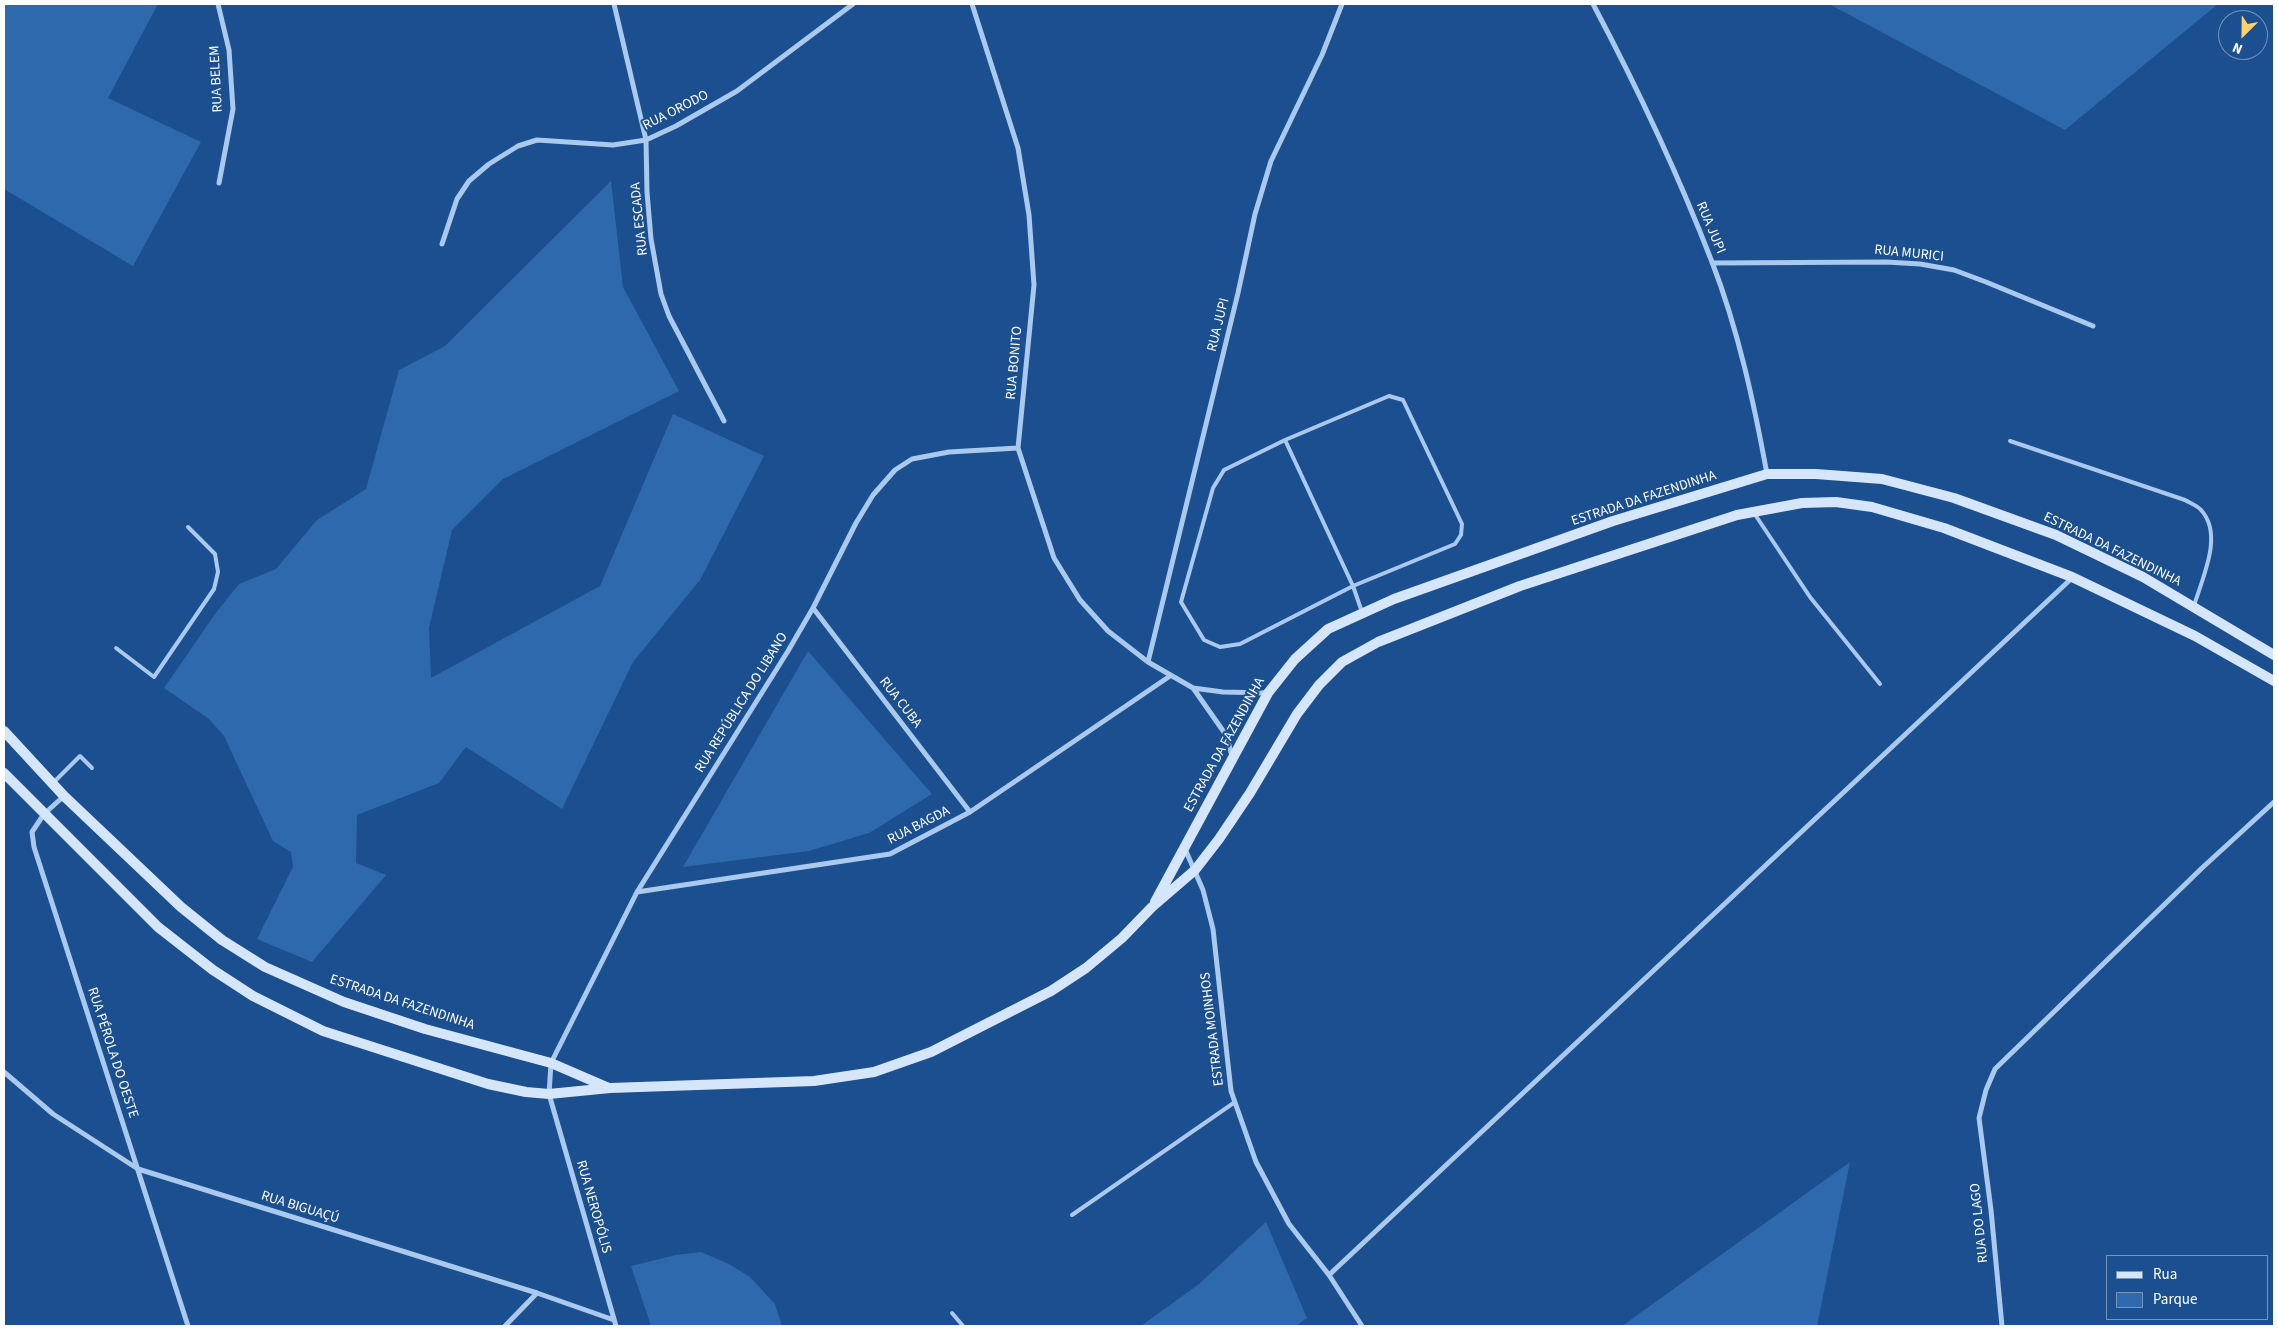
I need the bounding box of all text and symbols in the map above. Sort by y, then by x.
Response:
north arrow [2218,10,2268,60]
text: N [2229,37,2246,59]
street label: RUA BELEM [207,45,227,113]
street label: RUA ORODO [640,87,712,135]
street label: RUA ESCADA [628,181,652,257]
street label: RUA JUPI [1692,200,1728,256]
street label: RUA MURICI [1873,242,1945,266]
street label: RUA JUPI [1204,297,1234,353]
street label: RUA BONITO [1003,325,1027,401]
street label: ESTRADA DA FAZENDINHA [1569,468,1719,530]
street label: ESTRADA DA FAZENDINHA [2040,509,2184,591]
street label: RUA REPÚBLICA DO LIBANO [692,630,792,776]
street label: RUA CUBA [875,674,925,732]
street label: ESTRADA DA FAZENDINHA [1181,675,1269,815]
street label: RUA BAGDA [885,803,953,849]
street label: ESTRADA MOINHOS [1198,971,1228,1087]
street label: ESTRADA DA FAZENDINHA [327,972,477,1034]
street label: RUA PÉROLA DO OESTE [83,986,141,1120]
street label: RUA NEROPÓLIS [572,1159,614,1255]
street label: RUA DO LAGO [1967,1182,1993,1264]
street label: RUA BIGUAÇÚ [259,1188,341,1228]
legend [2106,1255,2268,1320]
text: Rua [2153,1264,2177,1285]
text: Parque [2153,1289,2197,1310]

